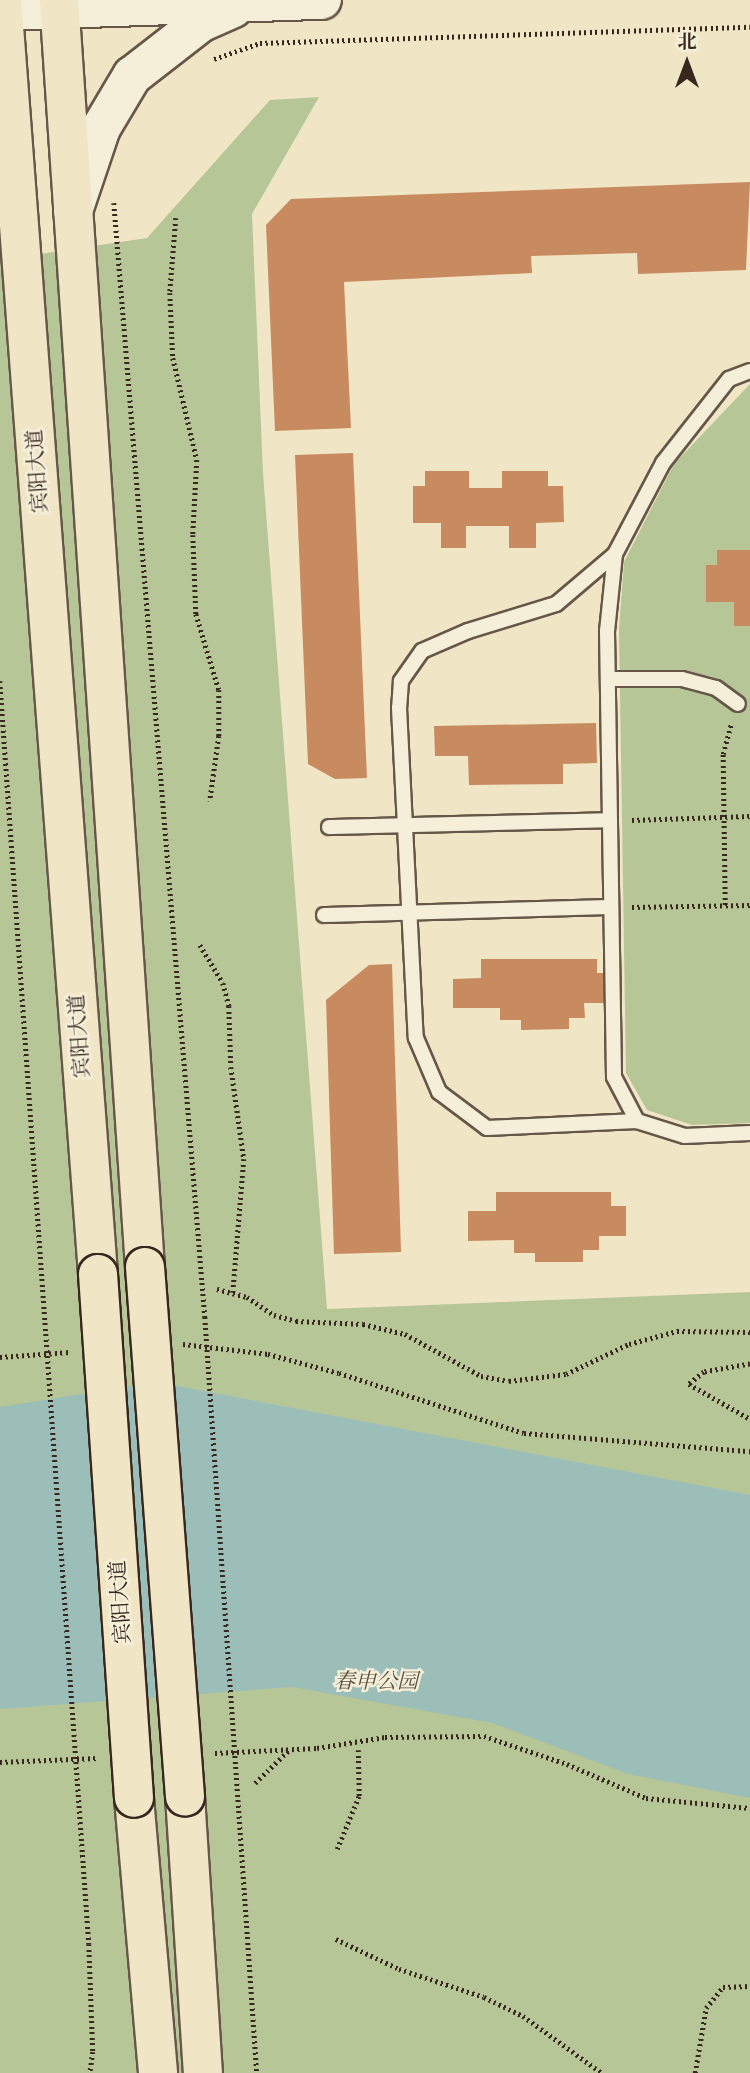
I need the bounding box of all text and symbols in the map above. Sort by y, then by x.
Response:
north arrow [652,28,722,98]
text: 北 [677,30,697,54]
street label: 宾阳大道 [23,428,53,514]
street label: 宾阳大道 [65,993,95,1079]
street label: 宾阳大道 [106,1559,136,1645]
park label: 春申公园 [334,1669,418,1695]

